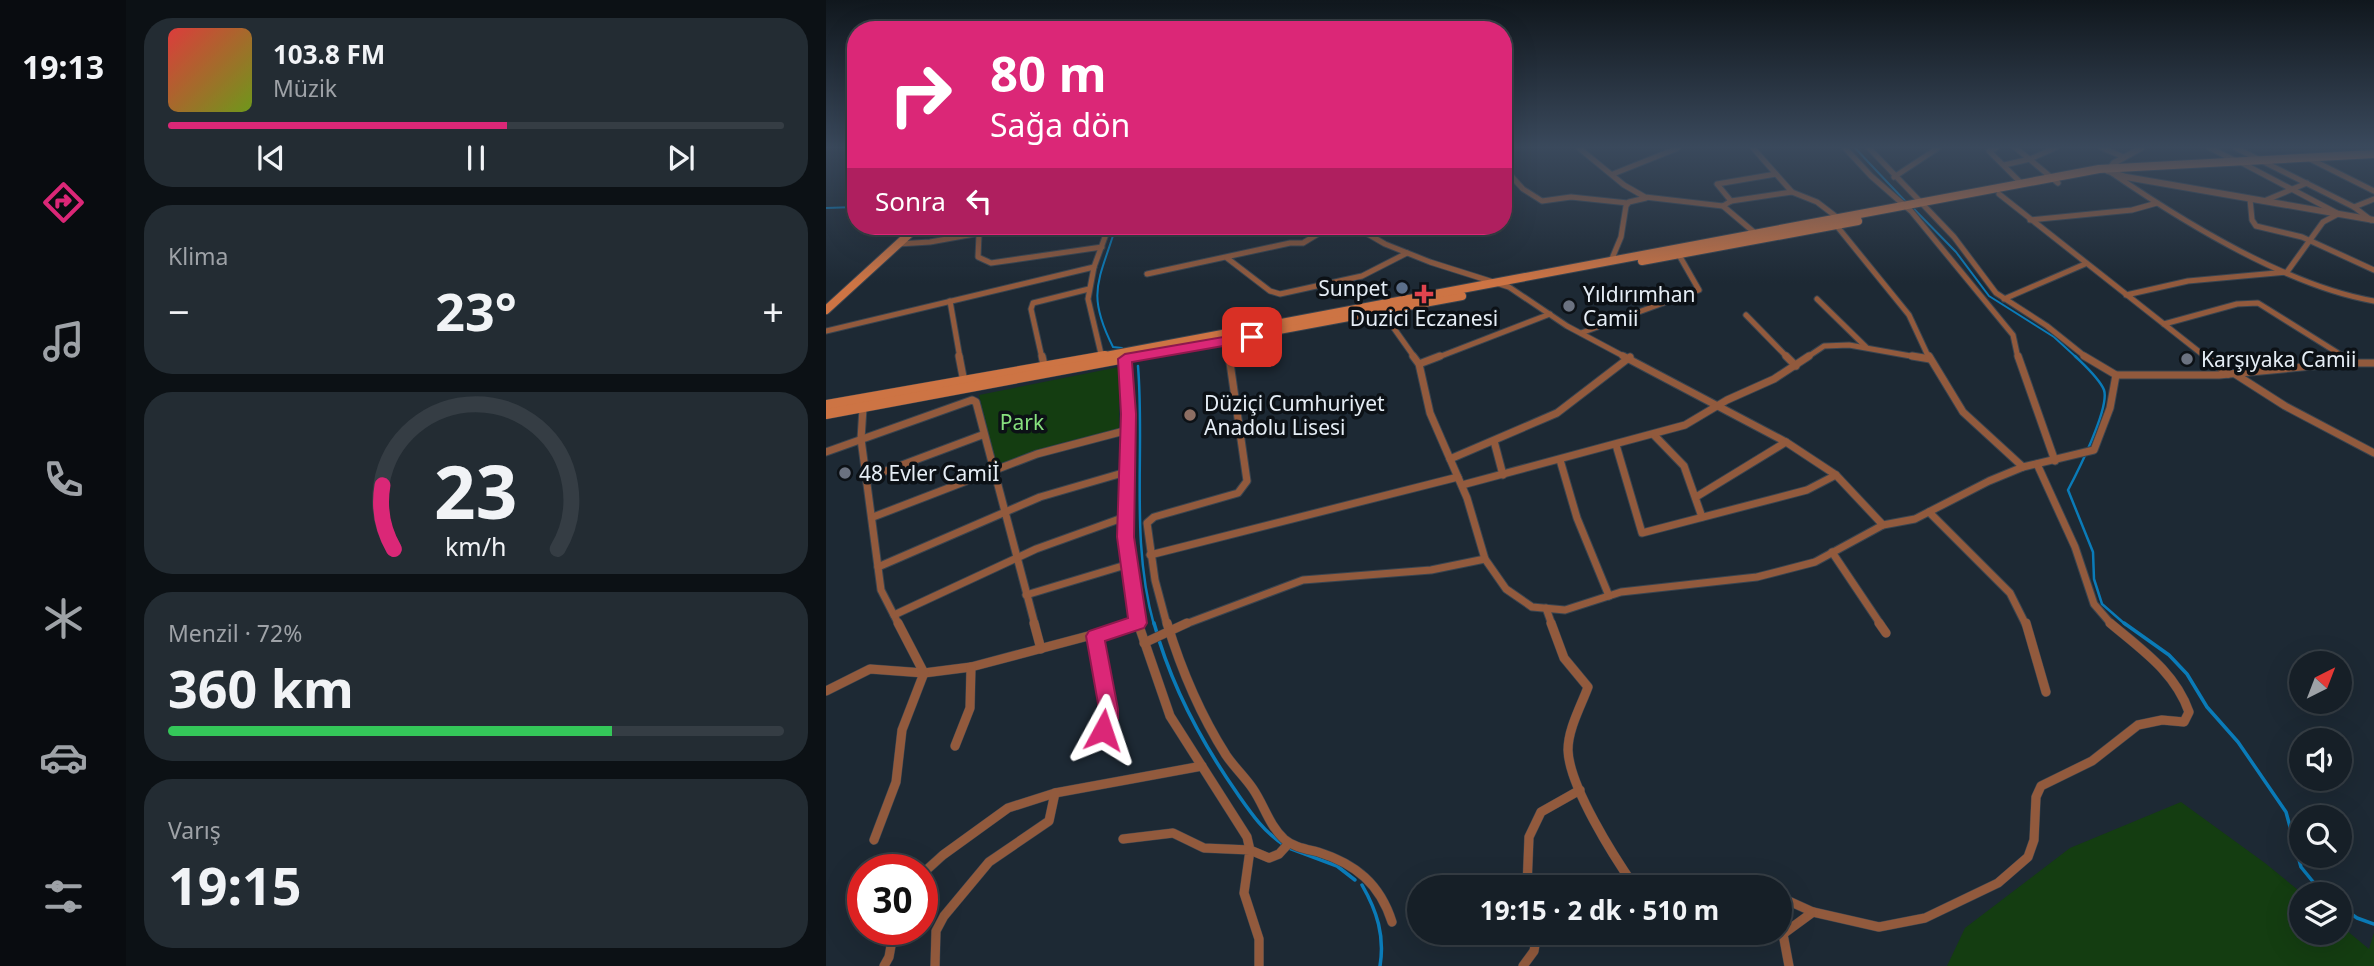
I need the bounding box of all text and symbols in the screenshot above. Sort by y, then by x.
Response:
text: 103.8 FM [273,36,385,72]
text: 80 m [990,40,1107,106]
text: 19:13 [22,45,104,88]
icon: right [875,49,966,140]
text: Müzik [273,72,337,104]
text: Sağa dön [990,103,1130,146]
icon: previous [252,139,290,177]
icon: pause [457,139,495,177]
icon: next [662,139,700,177]
icon: directions [39,178,88,227]
icon: left [960,182,998,220]
text: Sonra [875,183,946,219]
text: Klima [168,240,229,272]
place label: Sunpet [1318,274,1388,302]
text: 23° [435,275,517,346]
marker: Sunpet [1394,280,1410,296]
place label: Yıldırımhan Camii [1583,280,1696,332]
text: − [168,285,190,337]
text: + [762,285,784,337]
marker: Duzici Eczanesi [1416,286,1432,302]
marker: Yıldırımhan Camii [1561,298,1577,314]
place label: Duzici Eczanesi [1350,304,1498,332]
pin [1222,307,1282,367]
icon: music [39,317,88,366]
icon: arrive [1233,318,1271,356]
place label: Karşıyaka Camii [2201,345,2356,373]
marker: Karşıyaka Camii [2179,351,2195,367]
place label: Düziçi Cumhuriyet Anadolu Lisesi [1204,389,1385,441]
marker: Düziçi Cumhuriyet Anadolu Lisesi [1182,407,1198,423]
park label: Park [1000,408,1045,436]
text: 23 [434,441,518,540]
icon: phone [39,455,88,504]
place label: 48 Evler Camiİ [859,459,999,487]
marker: 48 Evler Camiİ [837,465,853,481]
text: km/h [445,529,507,563]
icon: climate [39,594,88,643]
text: Menzil · 72% [168,617,302,649]
north arrow [2289,651,2352,714]
map controls [2289,651,2352,945]
text: 360 km [168,652,354,723]
position arrow [1066,693,1140,767]
button: sound [2289,728,2352,791]
icon: car [39,733,88,782]
button: search [2289,805,2352,868]
text: Varış [168,814,221,846]
text: 19:15 [168,849,302,920]
speed limit sign: 30 [847,854,938,945]
icon: filters [39,872,88,921]
button: layers [2289,882,2352,945]
text: 19:15 · 2 dk · 510 m [1480,892,1719,928]

